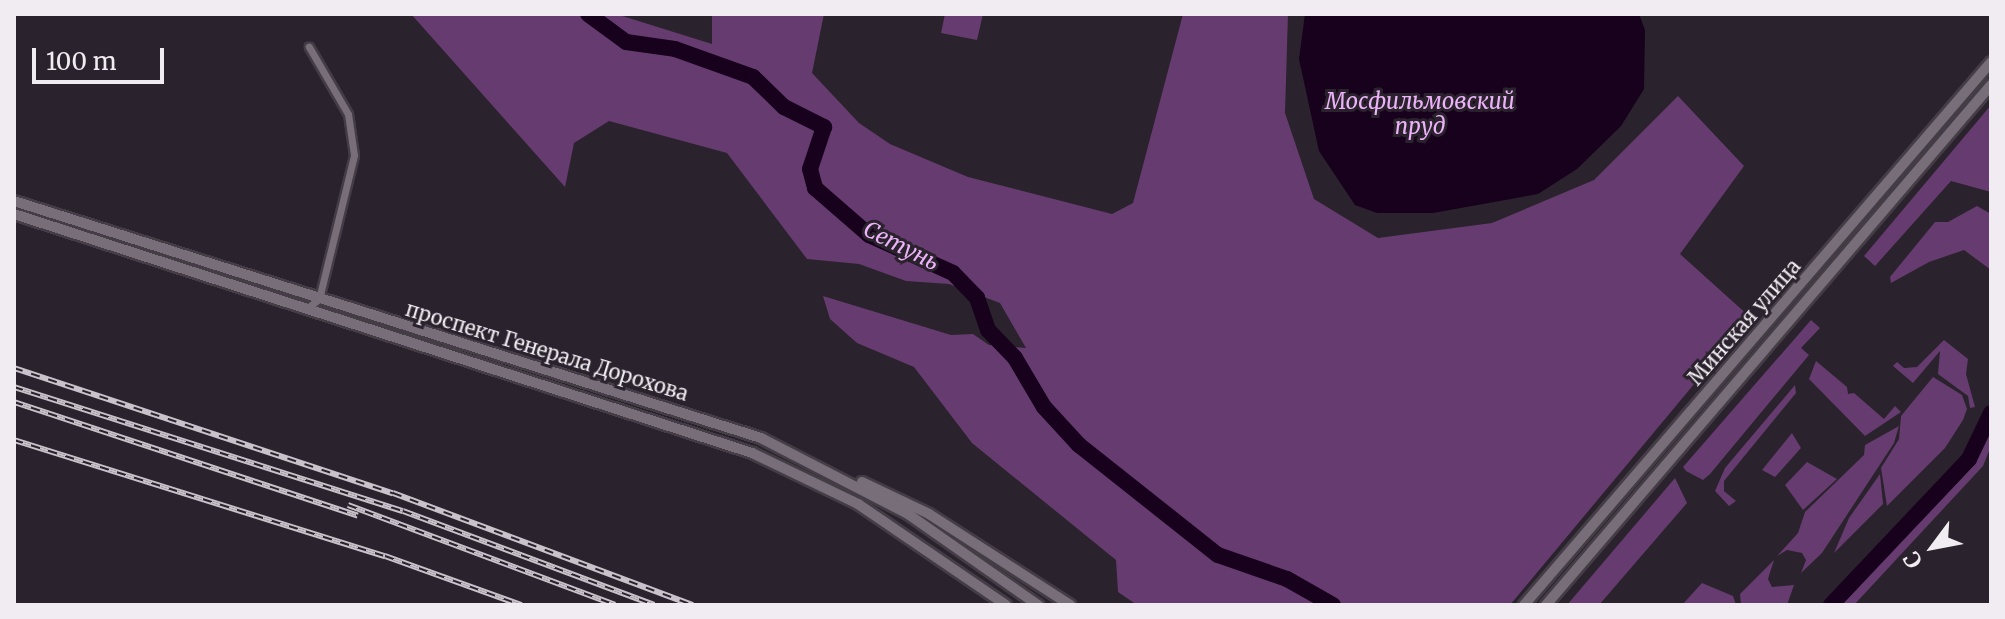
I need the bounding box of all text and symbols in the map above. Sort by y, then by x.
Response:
scale bar [36,32,168,82]
text: 100 m [46,46,116,77]
water label: Мосфильмовский пруд [1325,88,1515,140]
water label: Сетунь [859,216,943,276]
street label: Минская улица [1683,254,1805,390]
street label: проспект Генерала Дорохова [403,297,691,405]
north arrow [1893,507,1973,587]
text: С [1897,546,1928,573]

